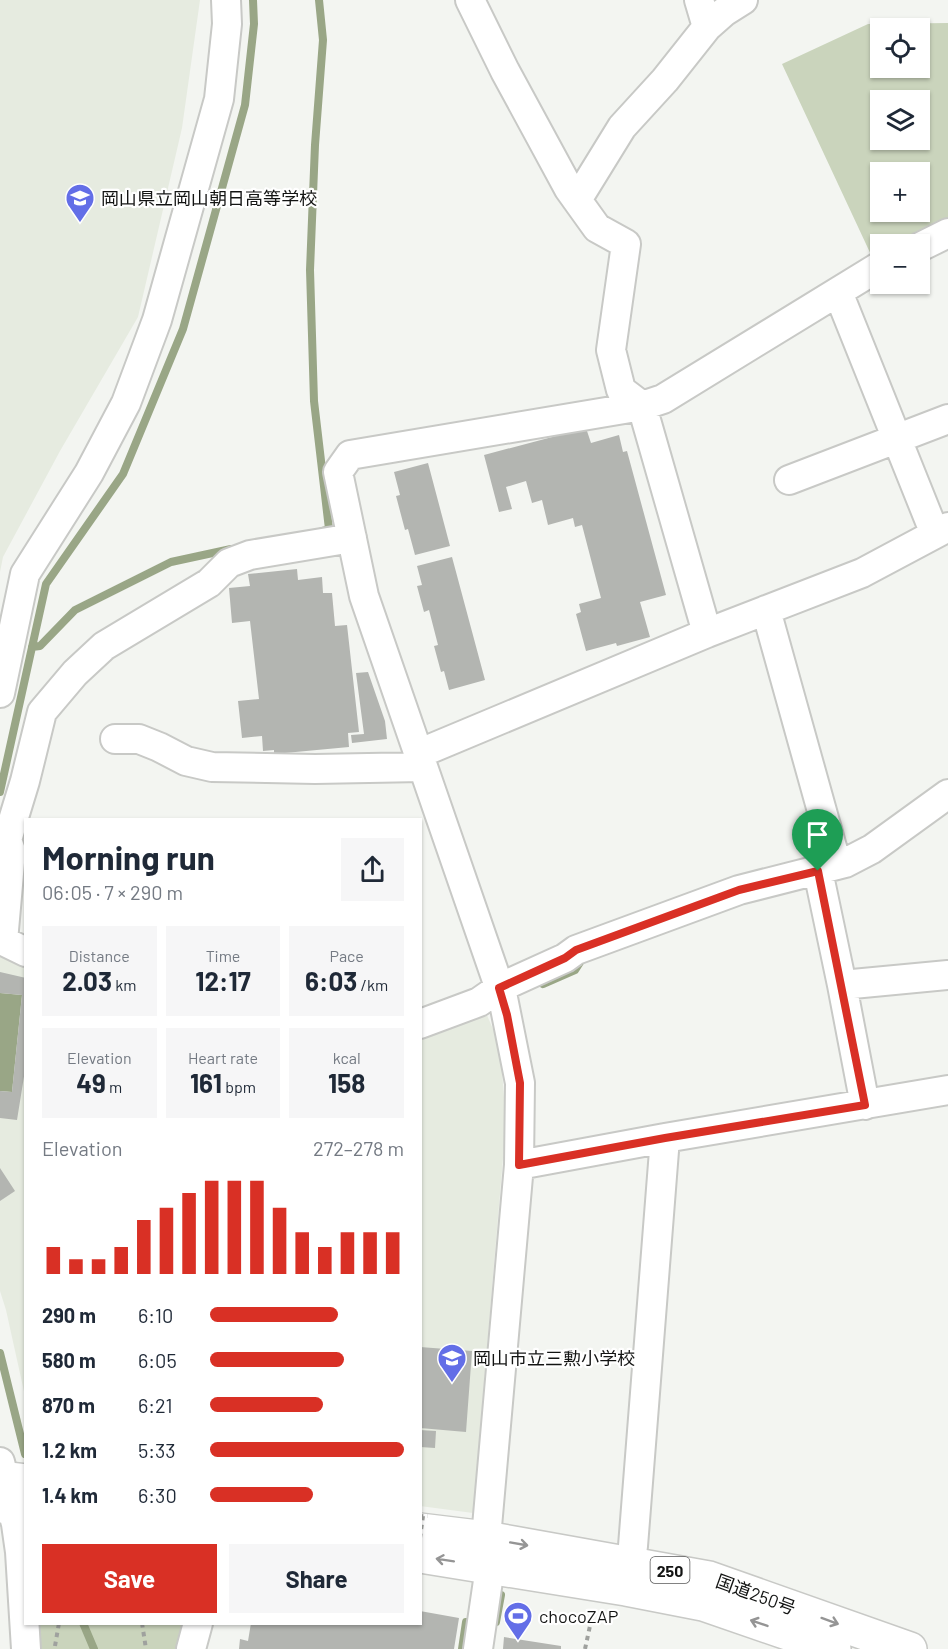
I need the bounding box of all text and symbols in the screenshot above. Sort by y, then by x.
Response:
map controls [870,18,930,294]
button: locate [870,18,930,78]
button: layers [870,90,930,150]
button: + [870,162,930,222]
school or university icon: 岡山県立岡山朝日高等学校 [64,182,96,224]
place label: 岡山県立岡山朝日高等学校 [101,187,317,209]
button: − [870,234,930,294]
pin [792,809,843,871]
icon: arrive [801,818,834,851]
text: Morning run [42,837,215,877]
button: share [341,838,404,901]
text: 06:05 · 7 × 290 m [42,880,183,904]
text: Distance [69,946,130,965]
text: Time [206,946,240,965]
text: Pace [329,946,364,965]
text: 2.03 [62,965,112,996]
text: 12:17 [195,965,251,996]
text: 6:03 [305,965,357,996]
text: km [112,975,136,994]
text: /km [357,975,388,994]
text: Elevation [67,1048,132,1067]
text: Heart rate [188,1048,258,1067]
text: kcal [333,1048,361,1067]
text: 49 [76,1067,106,1098]
text: 161 [190,1067,222,1098]
text: 158 [328,1067,365,1098]
text: m [106,1077,122,1096]
text: bpm [222,1077,256,1096]
text: Elevation [42,1136,123,1160]
text: 272–278 m [313,1136,404,1160]
text: 290 m [42,1303,96,1327]
text: 6:10 [138,1303,173,1327]
school or university icon: 岡山市立三勲小学校 [436,1342,468,1384]
place label: 岡山市立三勲小学校 [473,1347,635,1369]
text: 580 m [42,1348,96,1372]
text: 6:05 [138,1348,177,1372]
text: 870 m [42,1393,95,1417]
text: 6:21 [138,1393,173,1417]
text: 1.2 km [42,1438,97,1462]
text: 5:33 [138,1438,176,1462]
text: 1.4 km [42,1483,98,1507]
text: 6:30 [138,1483,177,1507]
one-way arrow [509,1539,529,1550]
button: Save [42,1544,217,1613]
button: Share [229,1544,404,1613]
one-way arrow [435,1555,455,1566]
road number: 250 [650,1557,690,1583]
street label: 国道250号 [713,1569,799,1619]
sports icon: chocoZAP [502,1600,534,1642]
place label: chocoZAP [539,1605,618,1627]
one-way arrow [820,1616,839,1627]
one-way arrow [750,1617,769,1628]

